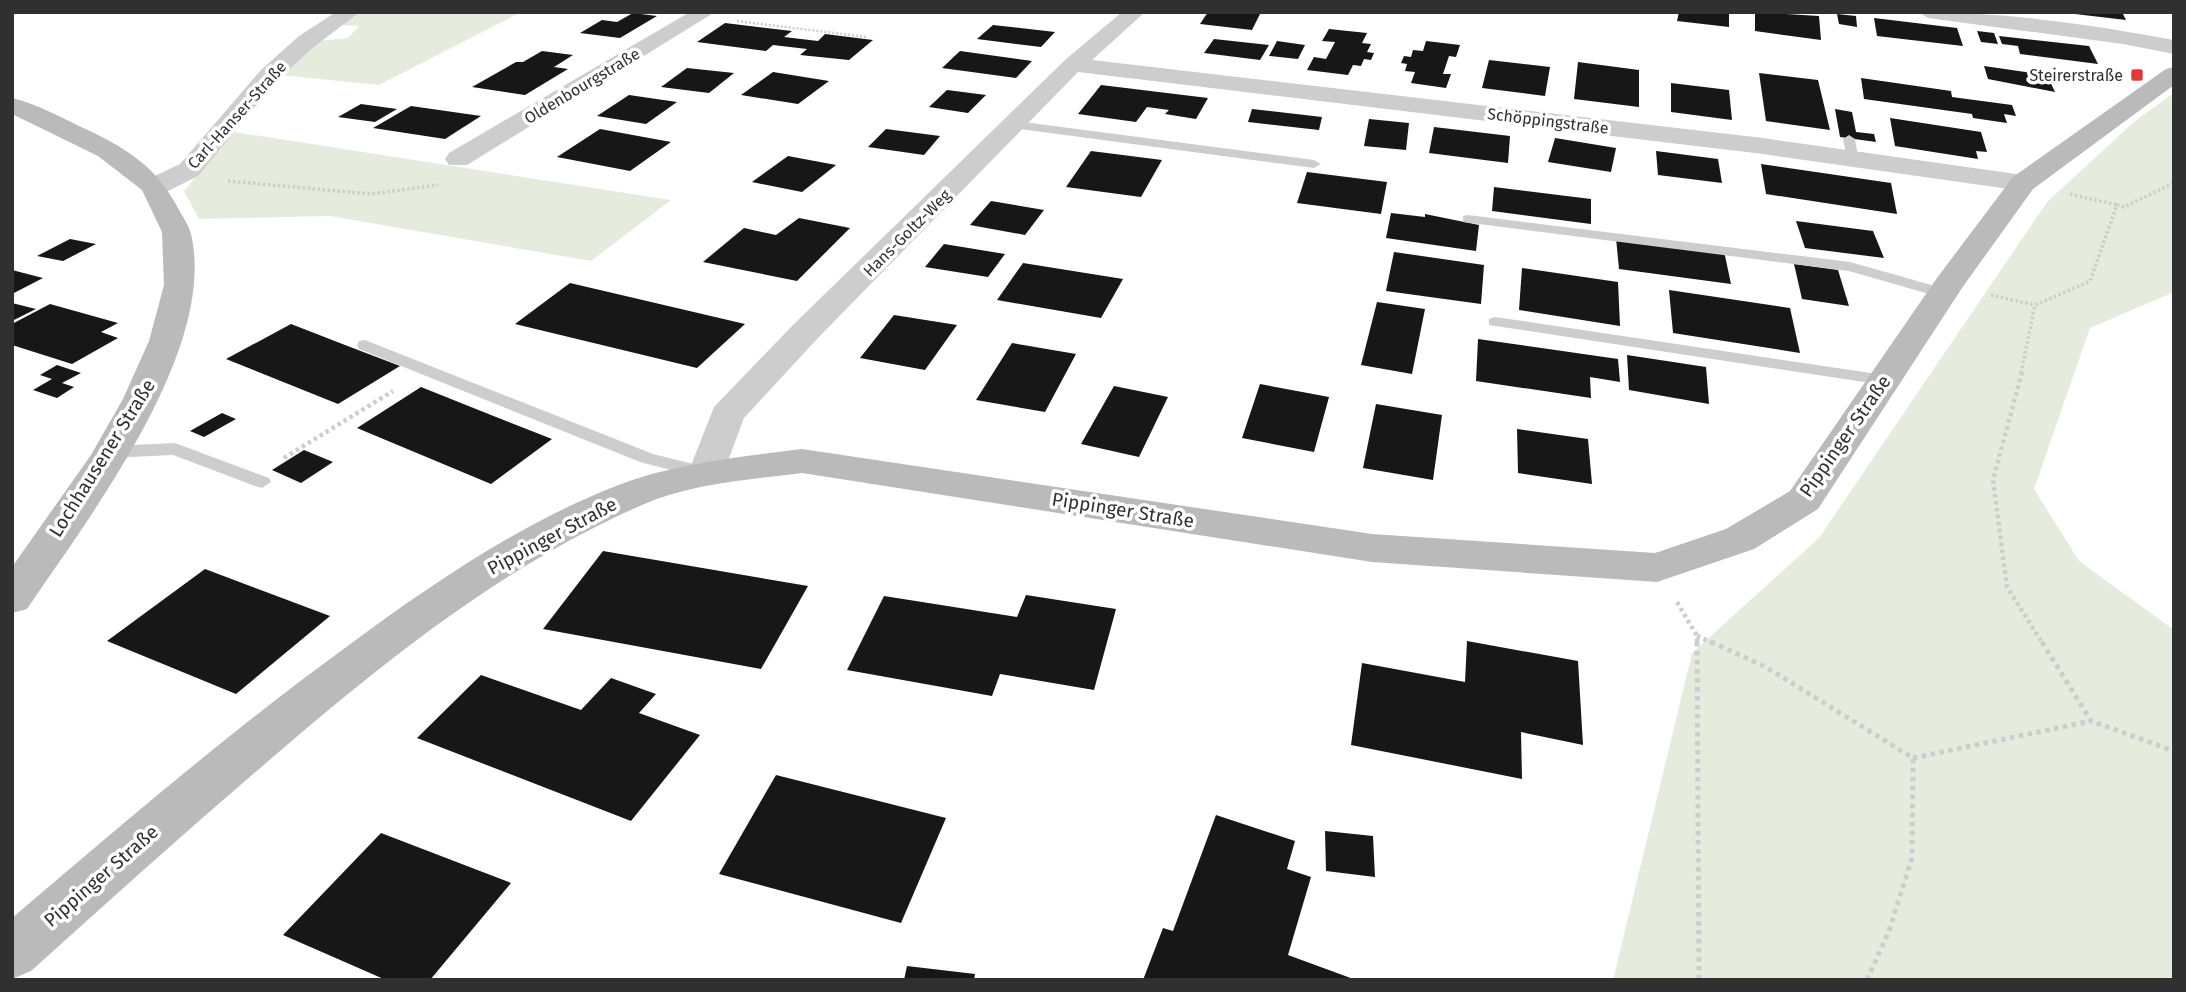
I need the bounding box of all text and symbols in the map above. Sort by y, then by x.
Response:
street label: Oldenbourgstraße [521,44,643,128]
street label: Carl-Hanser-Straße [184,57,290,173]
place label: Steirerstraße [2029,66,2123,85]
marker: Steirerstraße [2129,67,2145,83]
street label: Schöppingstraße [1486,104,1610,138]
street label: Hans-Goltz-Weg [859,185,955,281]
street label: Pippinger Straße [1794,371,1896,501]
street label: Lochhausener Straße [44,375,160,541]
street label: Pippinger Straße [1050,487,1196,533]
street label: Pippinger Straße [483,492,621,580]
street label: Pippinger Straße [39,820,163,932]

